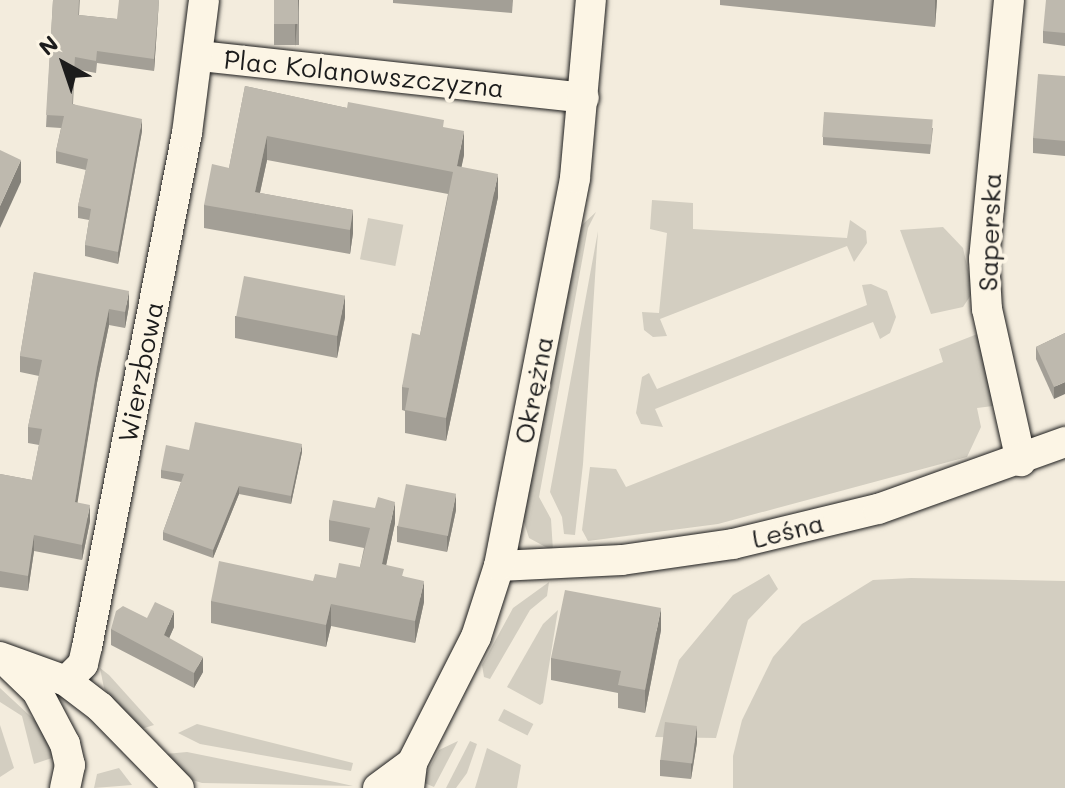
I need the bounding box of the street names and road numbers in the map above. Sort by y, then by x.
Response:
street label: Plac Kolanowszczyzna [222,44,506,104]
street label: Saperska [972,172,1008,292]
street label: Wierzbowa [112,299,170,445]
street label: Okrężna [508,334,560,446]
street label: Leśna [749,507,827,555]

